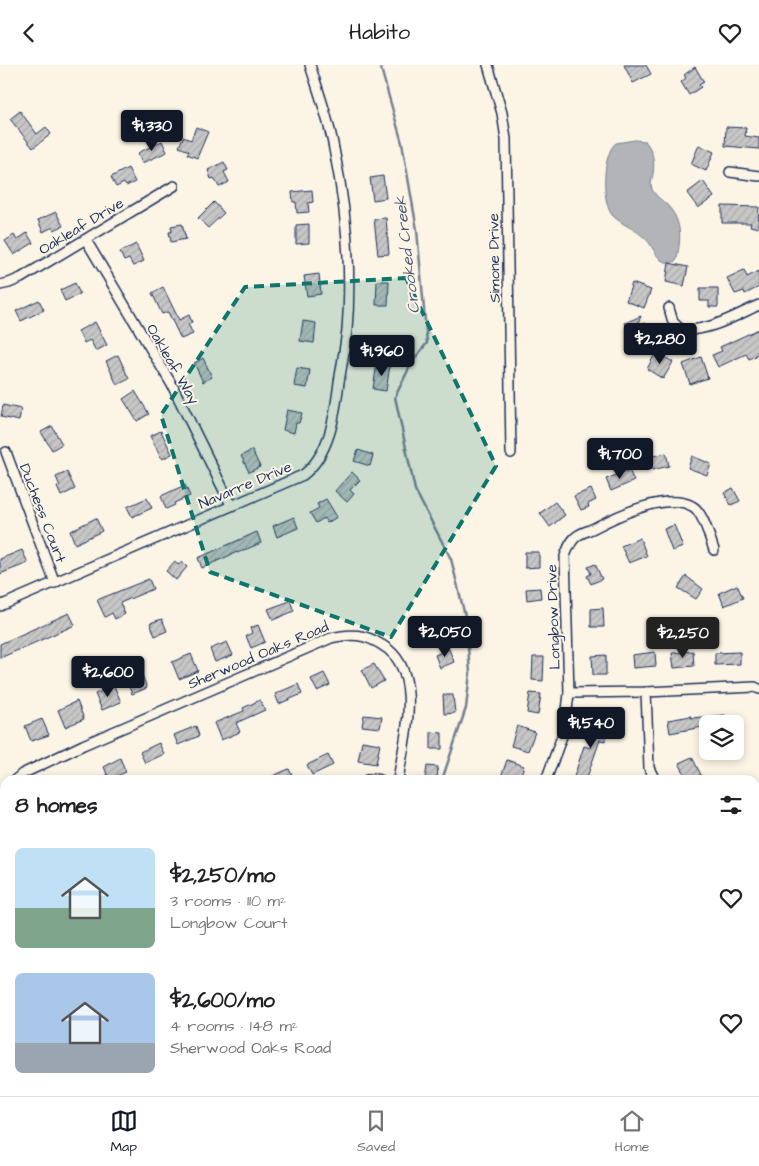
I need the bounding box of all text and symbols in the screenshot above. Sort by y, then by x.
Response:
text: Habito [349,17,410,48]
icon: back [15,19,43,47]
icon: heart [716,19,744,47]
pin: $1,330 [111,109,193,152]
text: $1,330 [132,115,172,137]
street label: Oakleaf Drive [35,193,128,260]
water label: Crooked Creek [389,194,425,315]
street label: Simone Drive [483,213,506,303]
street label: Oakleaf Way [140,320,204,409]
pin: $2,280 [619,323,701,365]
text: $2,280 [635,328,685,350]
pin: $1,960 [341,335,423,377]
text: $1,960 [360,340,404,362]
pin: $1,700 [579,437,661,480]
text: $1,700 [598,443,642,465]
street label: Navarre Drive [195,456,295,515]
street label: Duchess Court [14,461,71,566]
street label: Longbow Drive [541,564,567,670]
pin: $2,050 [404,615,486,658]
street label: Sherwood Oaks Road [185,616,332,695]
pin: $2,250 [642,617,724,659]
text: $2,050 [419,621,471,643]
text: $2,250 [657,622,709,644]
pin: $2,600 [67,655,149,698]
text: $2,600 [82,661,134,683]
pin: $1,540 [550,707,632,749]
text: $1,540 [568,712,614,734]
map controls [699,715,744,760]
button: layers [699,715,744,760]
text: 8 homes [15,791,97,820]
icon: filters [717,791,745,819]
text: $2,250/mo [170,861,275,890]
icon: home [55,868,115,928]
icon: heart [717,884,745,912]
text: 3 rooms · 110 m² [170,890,286,912]
text: Longbow Court [170,912,287,934]
text: $2,600/mo [170,986,275,1015]
icon: home [55,993,115,1053]
icon: heart [717,1009,745,1037]
text: 4 rooms · 148 m² [170,1015,298,1037]
text: Sherwood Oaks Road [170,1037,331,1059]
tab: Map [110,1107,138,1157]
tab: Saved [357,1107,395,1157]
tab: Home [615,1107,649,1157]

